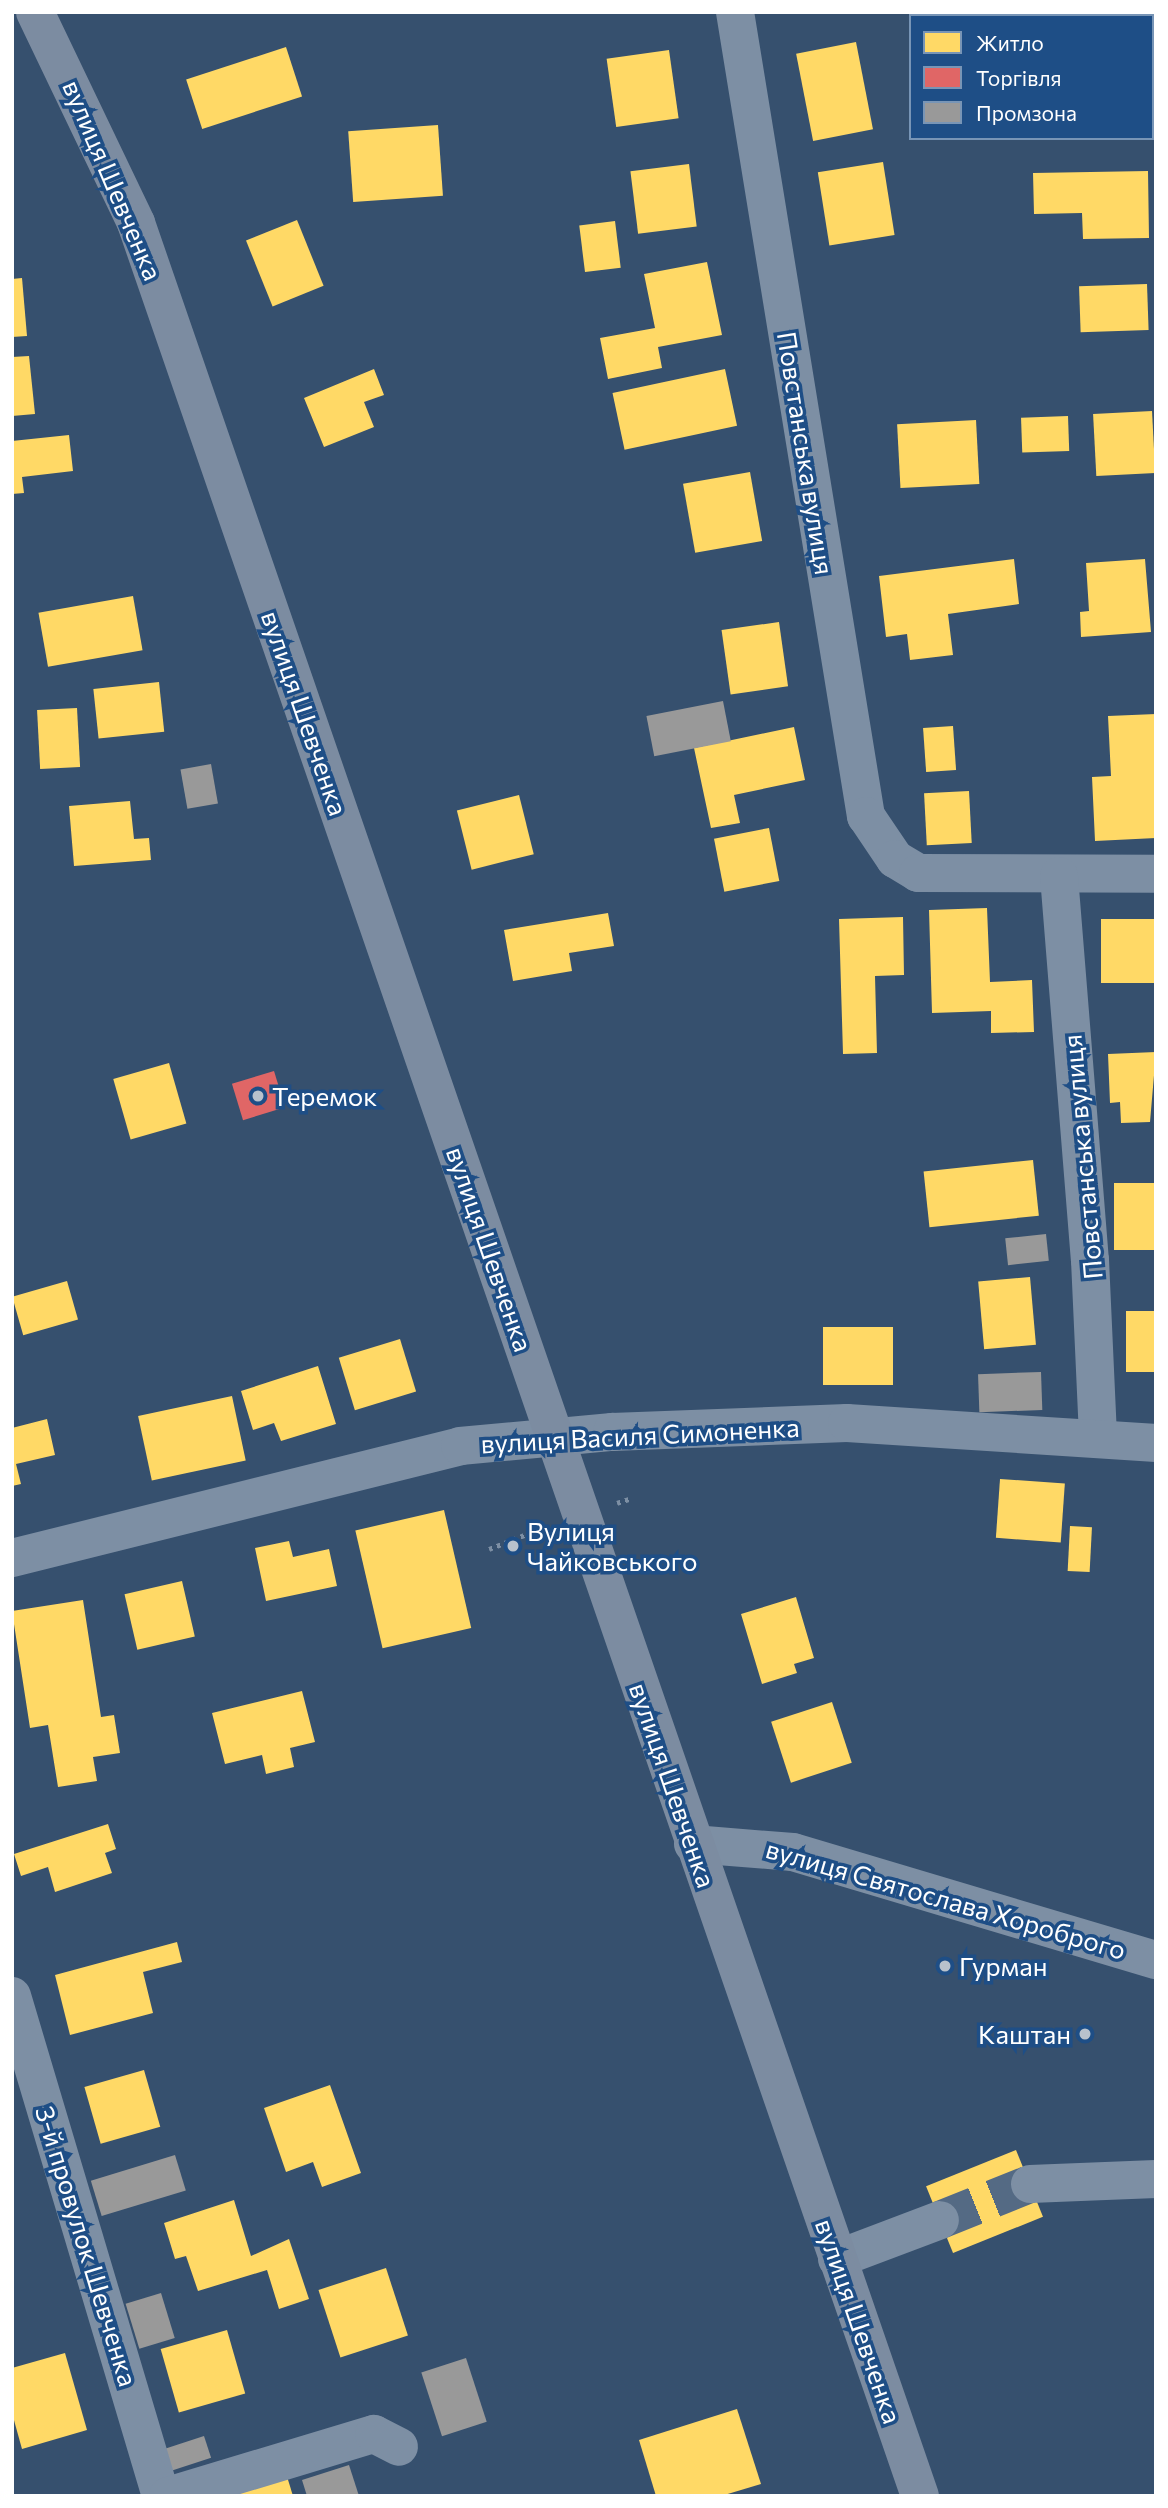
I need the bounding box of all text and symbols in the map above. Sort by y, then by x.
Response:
legend [909,14,1154,140]
text: Житло [976,30,1044,55]
text: Торгівля [976,65,1062,90]
street label: вулиця Шевченка [57,75,169,285]
text: Промзона [976,100,1077,125]
street label: Повстанська вулиця [771,329,841,577]
street label: вулиця Шевченка [255,607,355,819]
street label: Повстанська вулиця [1056,1033,1108,1281]
place label: Теремок [272,1080,377,1112]
marker: Теремок [250,1088,266,1104]
street label: вулиця Шевченка [440,1143,540,1355]
street label: вулиця Василя Симоненка [480,1411,800,1459]
place label: Вулиця Чайковського [527,1515,697,1576]
marker: Вулиця Чайковського [505,1538,521,1554]
street label: вулиця Шевченка [623,1679,723,1891]
street label: вулиця Святослава Хороброго [763,1833,1129,1965]
place label: Гурман [959,1950,1047,1982]
marker: Гурман [937,1958,953,1974]
place label: Каштан [978,2018,1071,2050]
marker: Каштан [1077,2026,1093,2042]
street label: 3-й провулок Шевченка [29,2102,145,2390]
street label: вулиця Шевченка [809,2215,909,2427]

